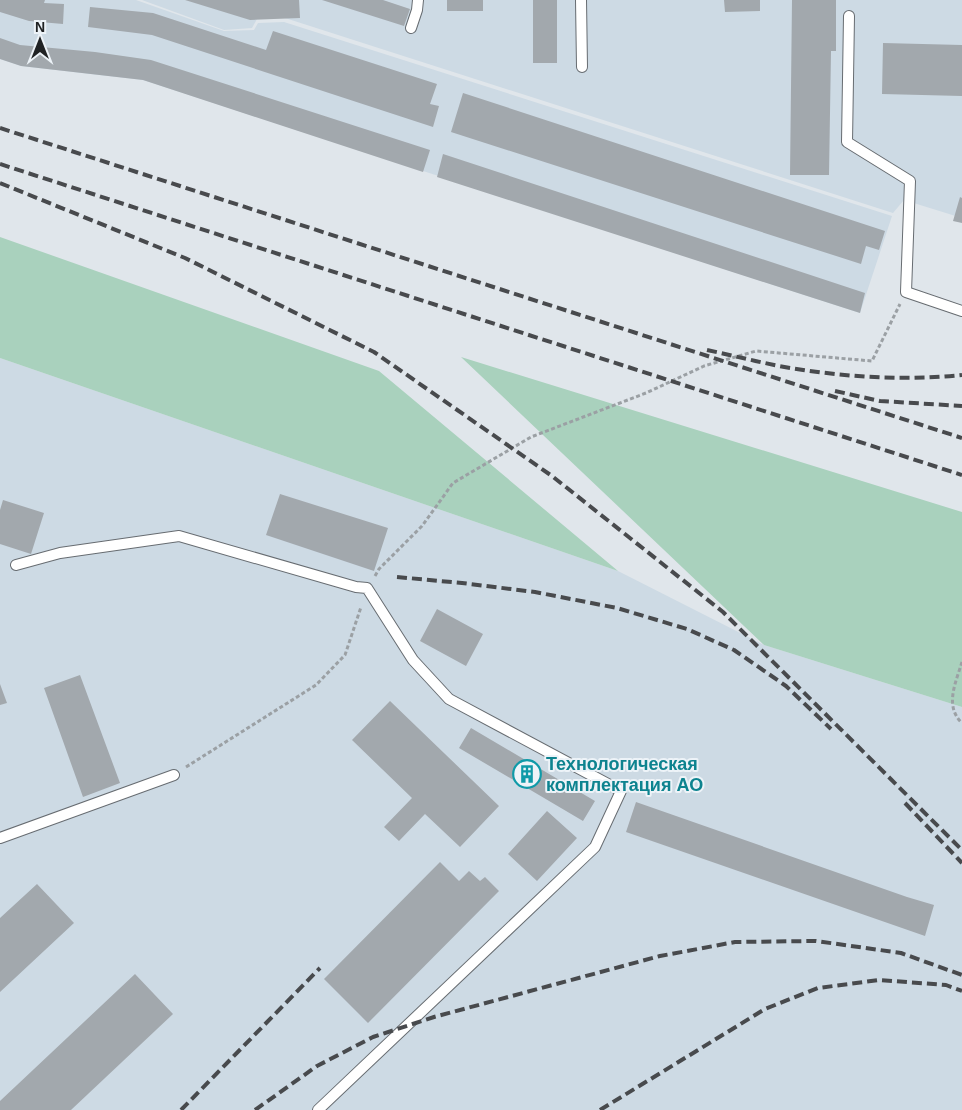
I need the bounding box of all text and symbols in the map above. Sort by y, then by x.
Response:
north arrow [15,15,65,65]
text: N [35,19,45,35]
place label: Технологическая комплектация АО [546,754,703,795]
building icon: Технологическая комплектация АО [512,759,542,789]

